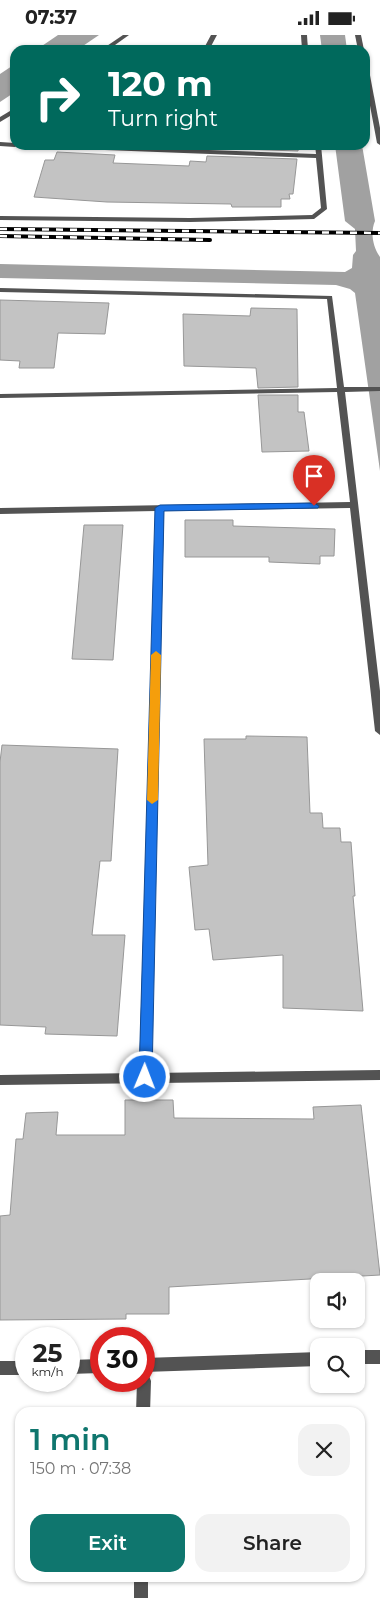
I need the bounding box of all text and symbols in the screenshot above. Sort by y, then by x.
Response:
text: 07:37 [25,6,77,29]
text: 120 m [108,62,213,105]
icon: right [25,65,90,130]
text: Turn right [108,105,218,132]
pin [293,455,335,506]
icon: arrive [300,462,328,490]
position arrow [118,1050,170,1102]
map controls [310,1273,365,1393]
button: sound [310,1273,365,1328]
speed limit sign: 30 [90,1327,155,1392]
text: 25 [33,1338,62,1368]
button: search [310,1338,365,1393]
text: km/h [31,1364,64,1379]
text: 1 min [30,1421,111,1458]
button: close [298,1424,350,1476]
text: 150 m · 07:38 [30,1459,131,1478]
button: Exit [30,1514,185,1572]
button: Share [195,1514,350,1572]

